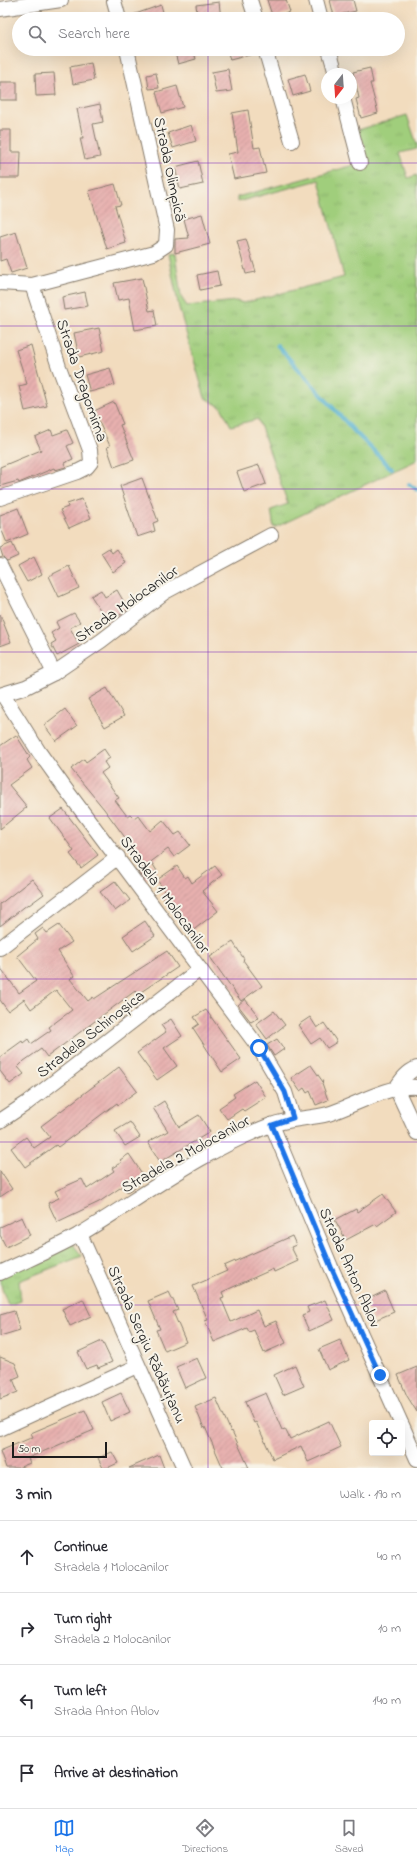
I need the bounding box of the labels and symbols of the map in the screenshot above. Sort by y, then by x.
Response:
north arrow [321,68,357,104]
street label: Strada Olimpică [146,115,192,224]
street label: Strada Dragomirna [49,316,113,445]
street label: Strada Molocanilor [70,560,184,649]
street label: Stradela 1 Molocanilor [113,831,216,959]
street label: Stradela Schinoșica [32,985,150,1085]
route start [250,1039,268,1057]
street label: Stradela 2 Molocanilor [117,1109,255,1200]
street label: Strada Anton Ablov [312,1204,387,1332]
street label: Strada Sergiu Rădăuțanu [101,1262,192,1428]
route end [371,1366,389,1384]
scale bar [12,1440,107,1459]

